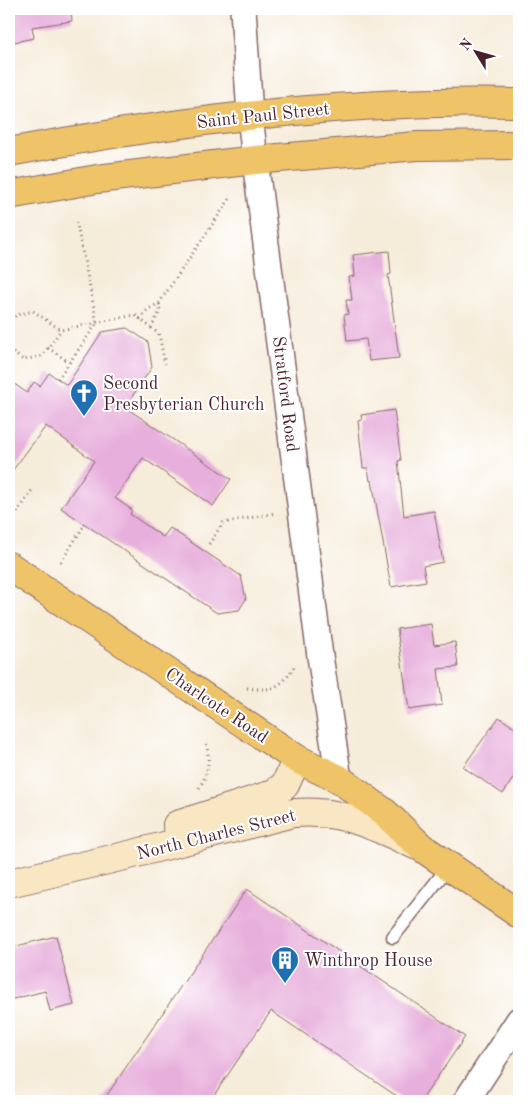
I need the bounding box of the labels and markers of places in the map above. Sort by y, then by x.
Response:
place label: Second Presbyterian Church [103,375,265,414]
church icon: Second Presbyterian Church [69,378,99,417]
building icon: Winthrop House [270,945,300,984]
place label: Winthrop House [304,952,433,970]

